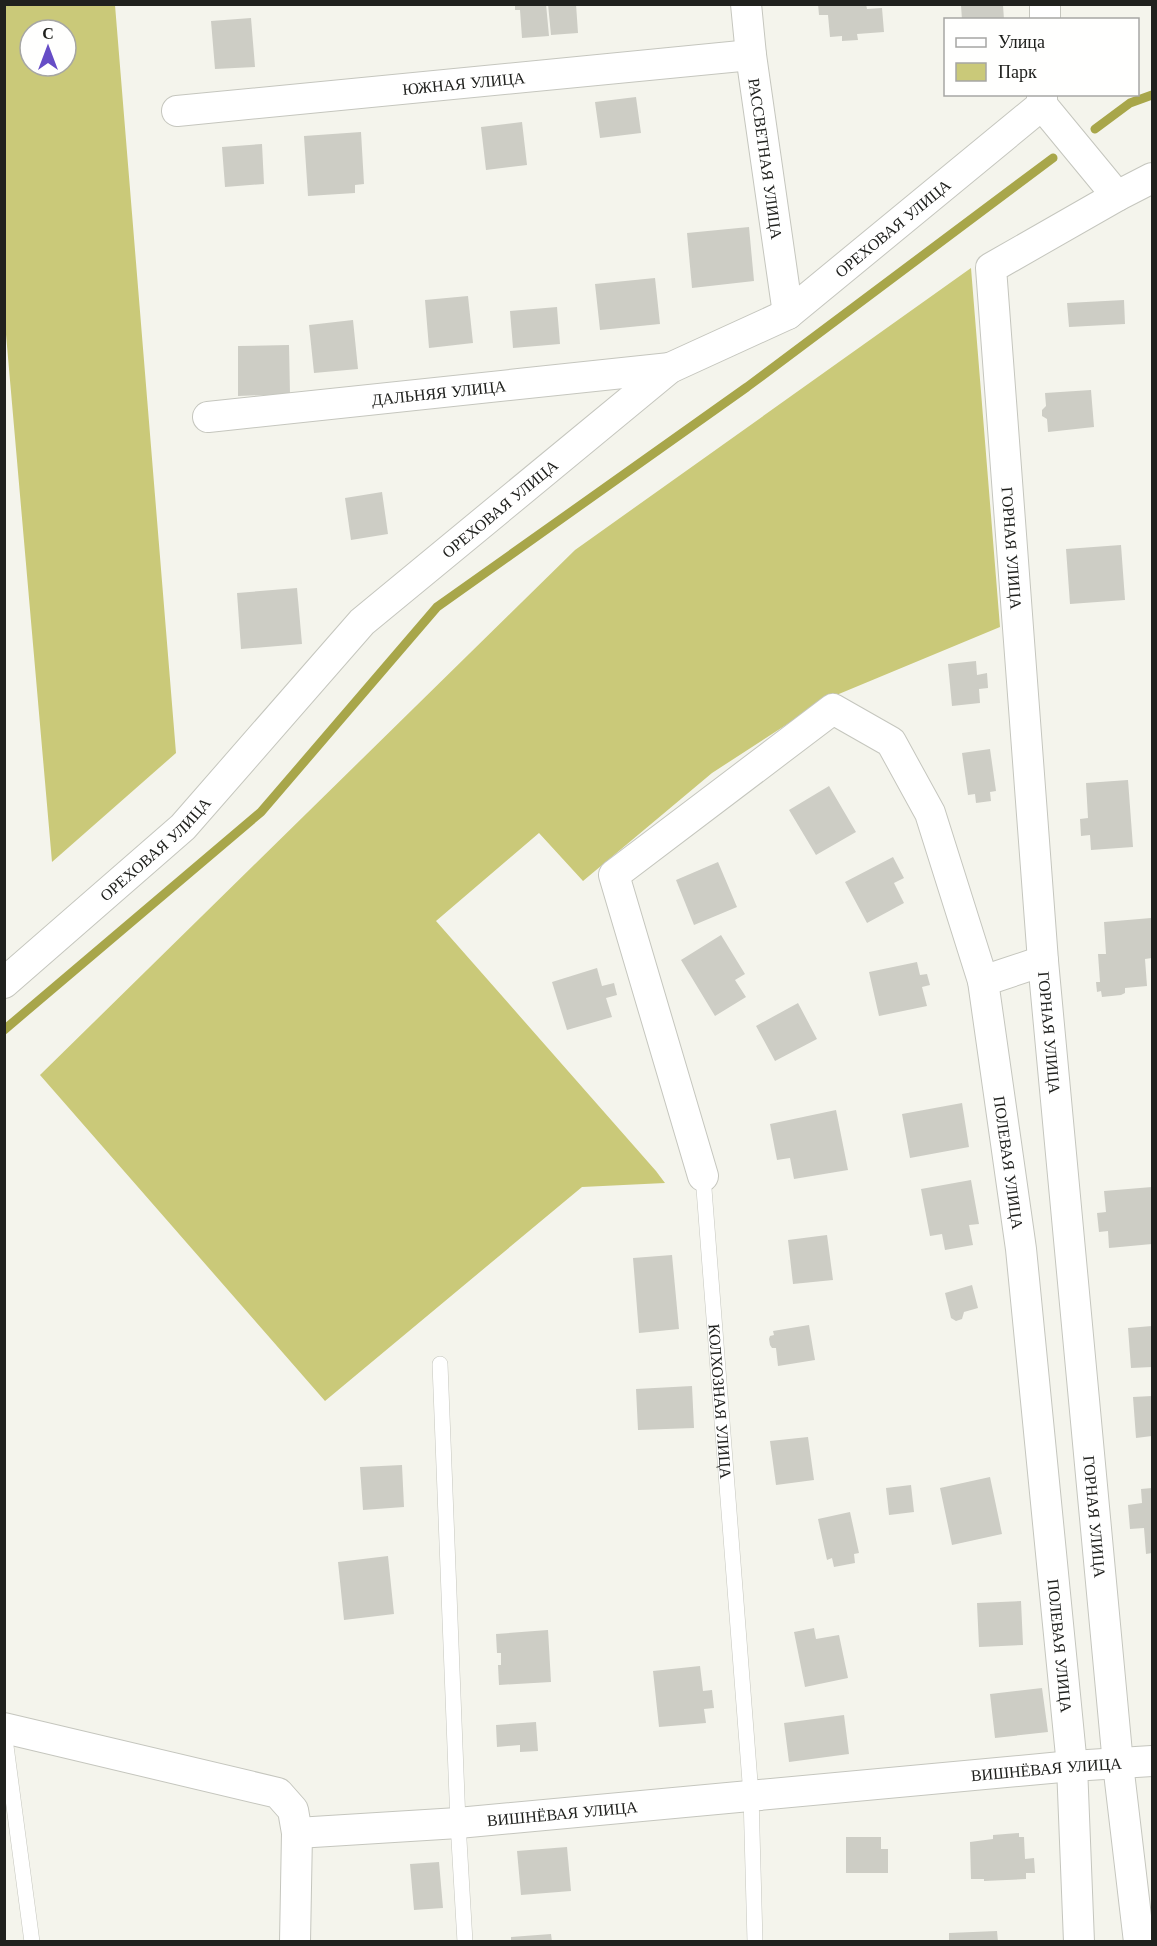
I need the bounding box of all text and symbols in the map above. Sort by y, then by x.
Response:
north arrow [18,18,78,78]
legend [944,18,1139,96]
text: С [42,23,54,43]
text: Улица [998,31,1045,53]
text: Парк [998,61,1037,83]
street label: ЮЖНАЯ УЛИЦА [401,67,526,99]
street label: РАССВЕТНАЯ УЛИЦА [744,77,787,241]
street label: ОРЕХОВАЯ УЛИЦА [831,174,955,281]
street label: ДАЛЬНЯЯ УЛИЦА [370,375,507,410]
street label: ОРЕХОВАЯ УЛИЦА [438,455,562,562]
street label: ГОРНАЯ УЛИЦА [997,486,1027,611]
street label: ОРЕХОВАЯ УЛИЦА [95,792,215,905]
street label: ГОРНАЯ УЛИЦА [1034,971,1065,1095]
street label: ПОЛЕВАЯ УЛИЦА [989,1095,1028,1231]
street label: КОЛХОЗНАЯ УЛИЦА [704,1323,736,1480]
street label: ГОРНАЯ УЛИЦА [1079,1454,1111,1579]
street label: ПОЛЕВАЯ УЛИЦА [1044,1578,1077,1714]
street label: ВИШНЁВАЯ УЛИЦА [970,1753,1123,1785]
street label: ВИШНЁВАЯ УЛИЦА [486,1796,639,1830]

